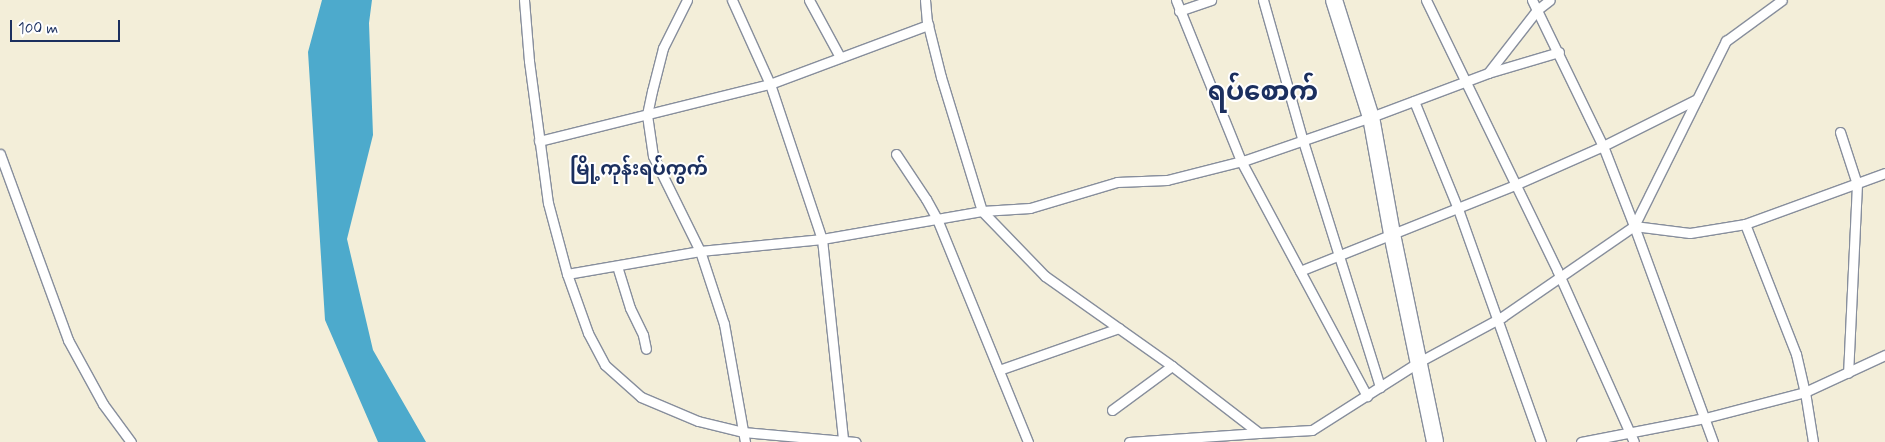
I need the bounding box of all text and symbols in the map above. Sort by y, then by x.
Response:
scale bar [12,10,122,42]
text: 100 m [18,19,58,39]
district label: ရပ်စောက် [1208,78,1318,110]
district label: မြို့ကုန်းရပ်ကွက် [570,159,708,181]

